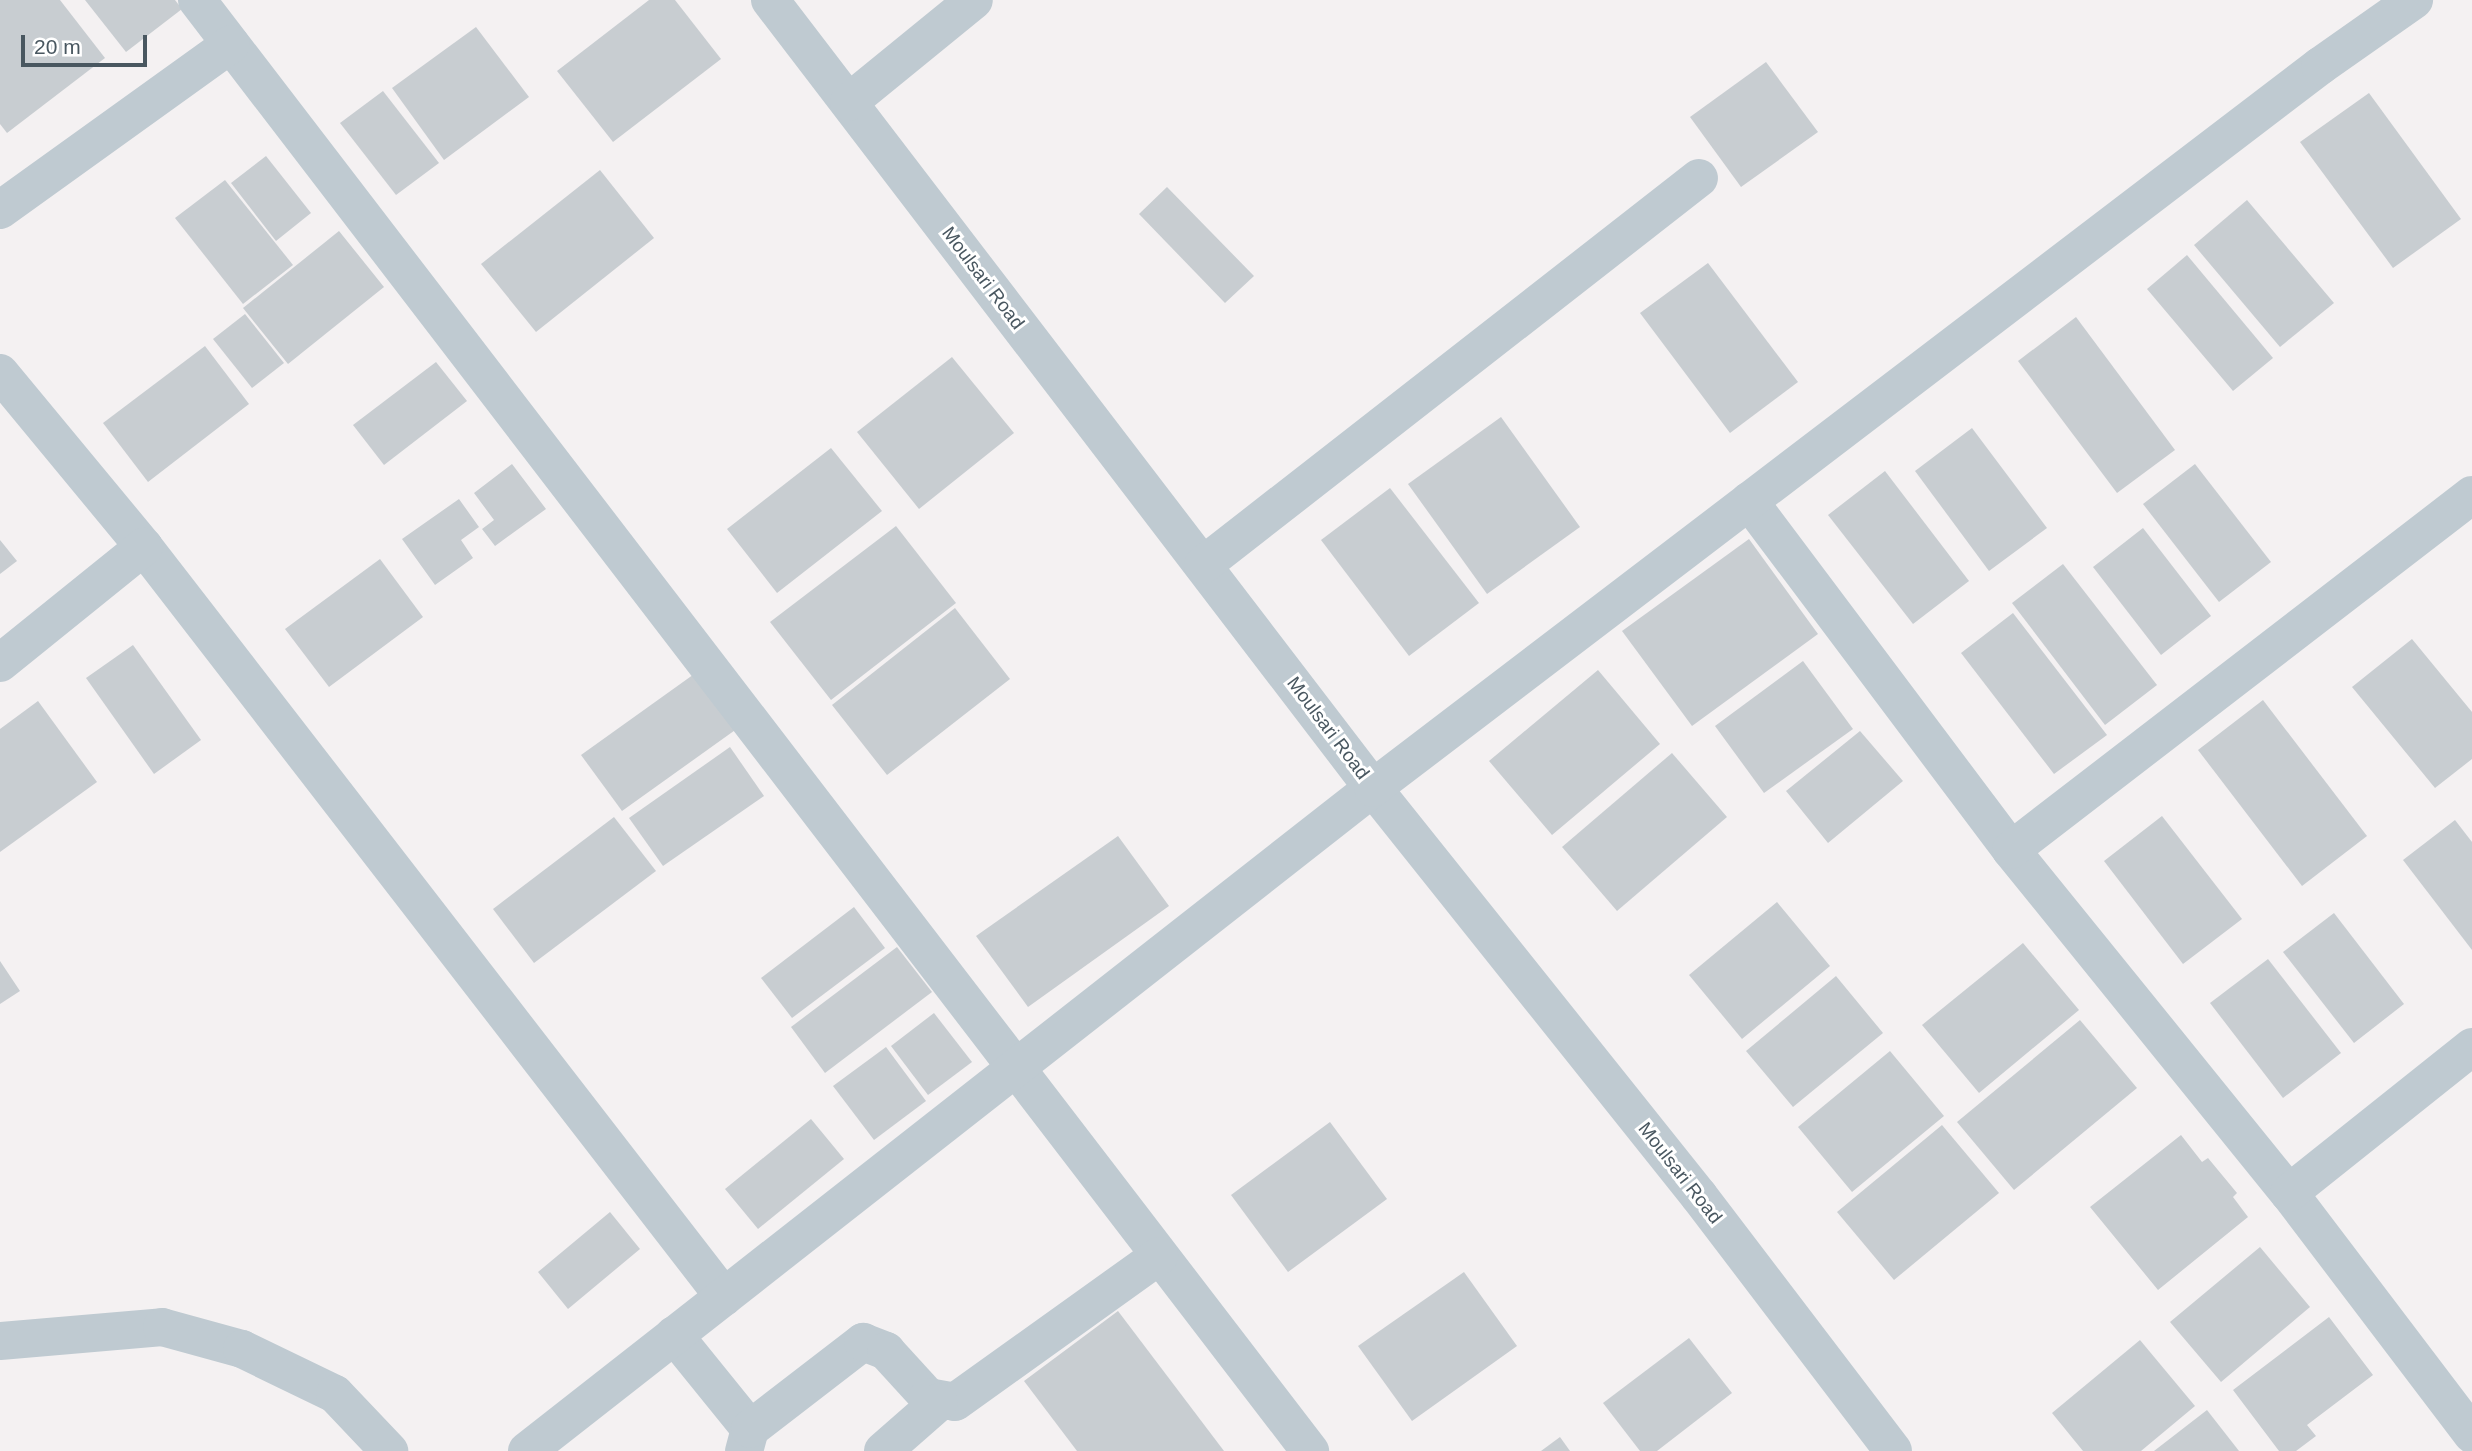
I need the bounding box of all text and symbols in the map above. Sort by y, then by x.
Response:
scale bar [24,21,150,65]
text: 20 m [34,35,81,58]
street label: Moulsari Road [937,222,1029,334]
street label: Moulsari Road [1282,672,1374,784]
street label: Moulsari Road [1633,1118,1727,1228]

